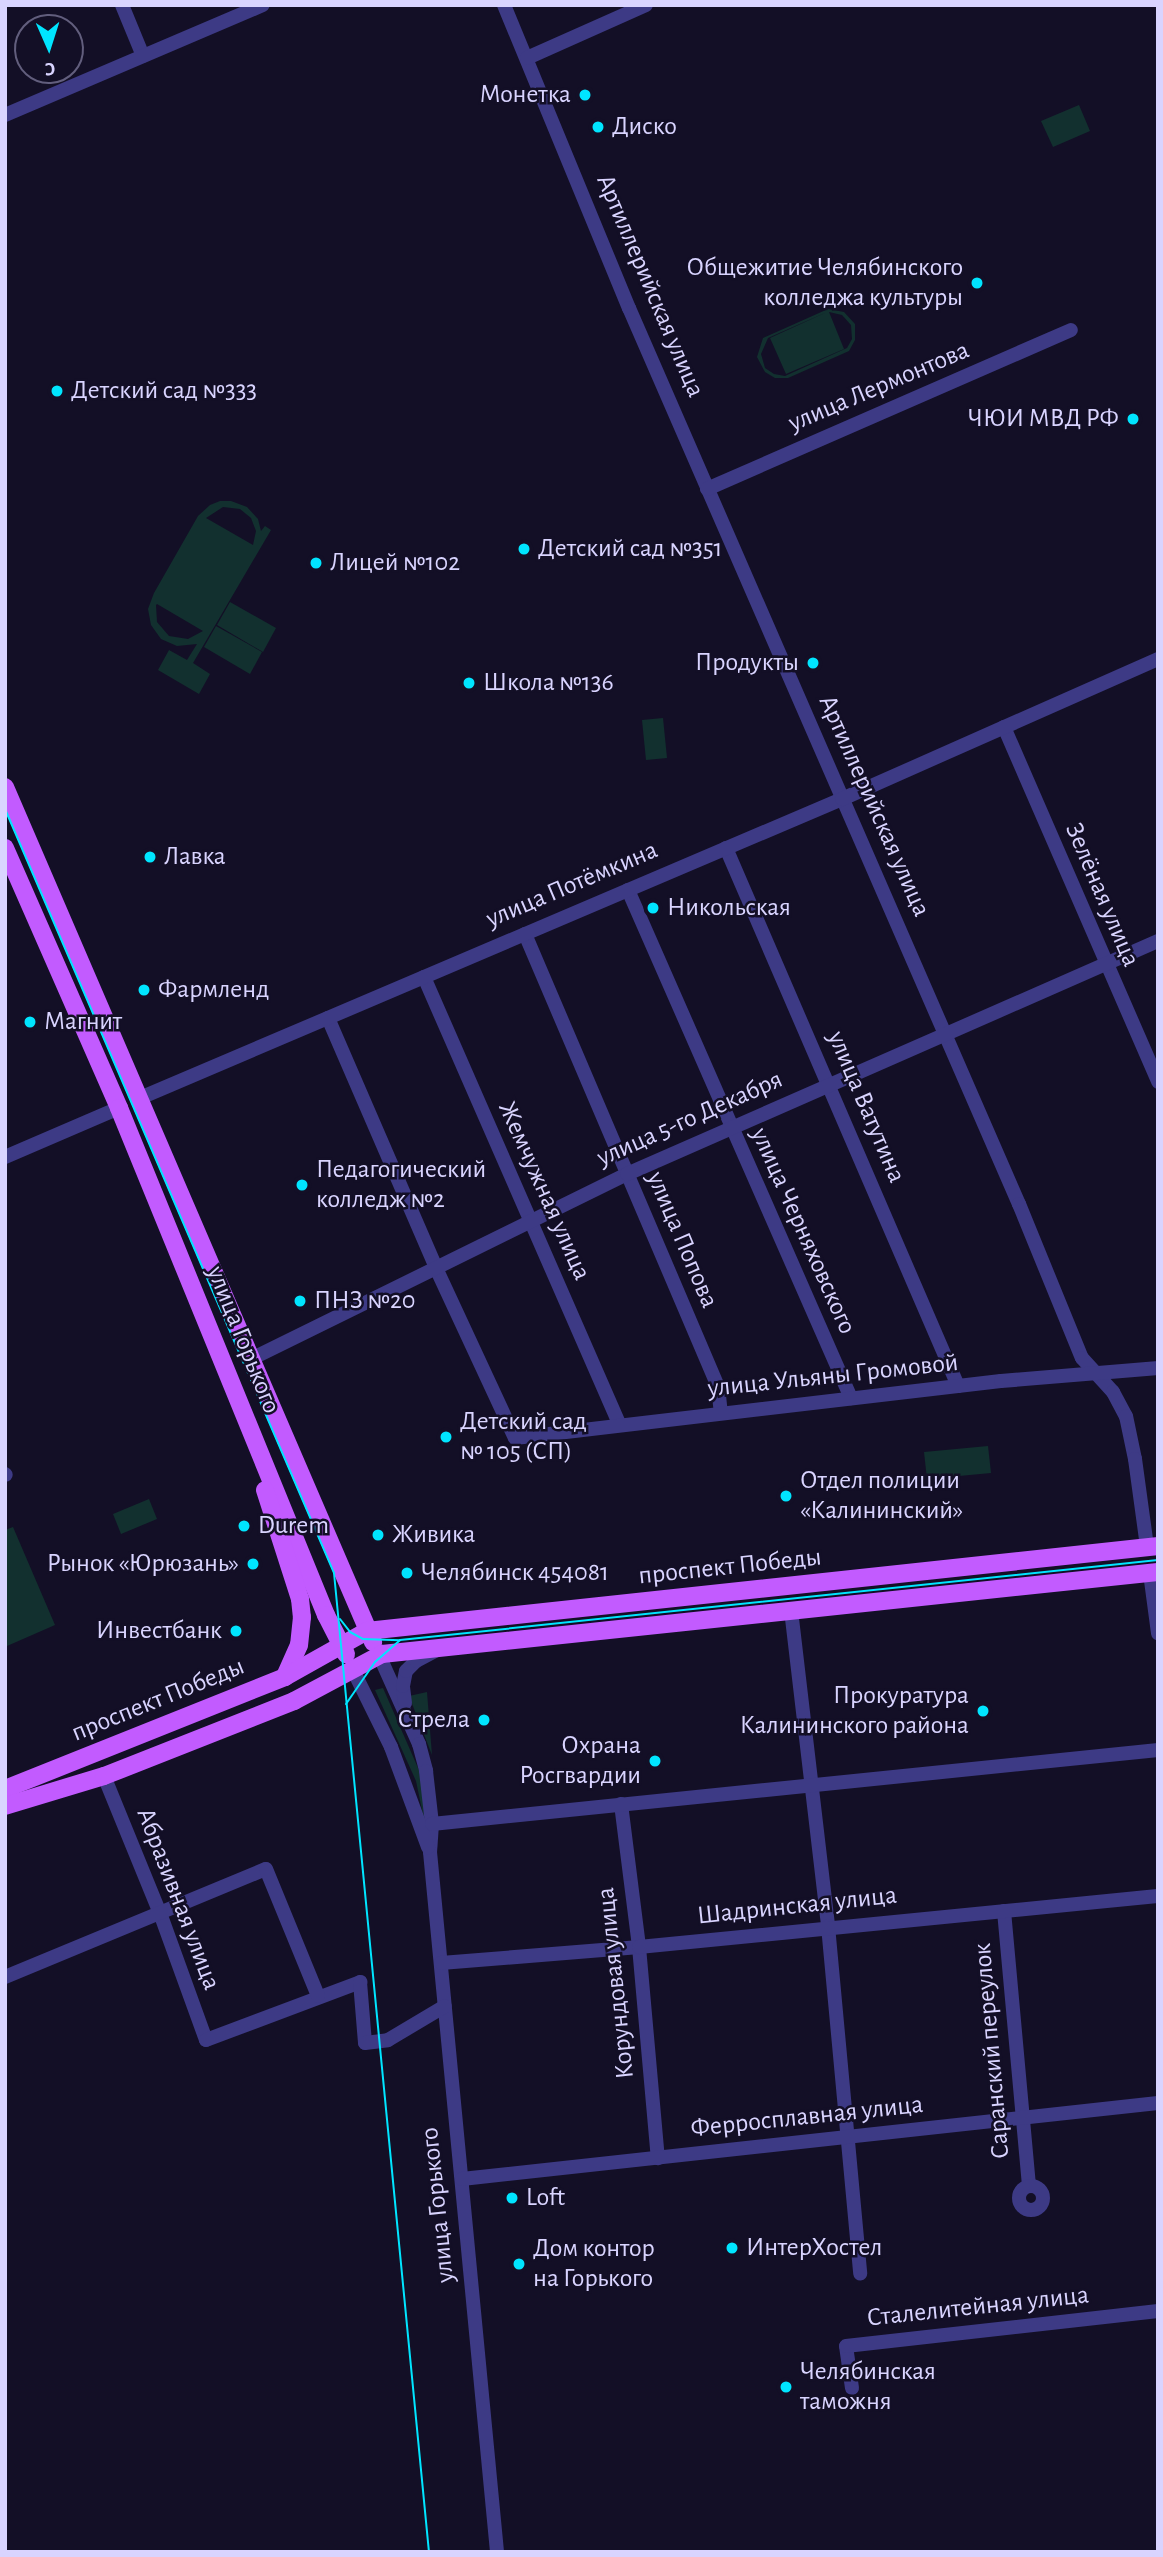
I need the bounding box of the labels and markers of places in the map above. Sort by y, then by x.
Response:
place label: Монетка [479,79,571,111]
marker: Монетка [577,87,593,103]
place label: Диско [612,111,677,143]
marker: Диско [590,119,606,135]
place label: Общежитие Челябинского колледжа культуры [686,252,963,314]
marker: Общежитие Челябинского колледжа культуры [969,275,985,291]
place label: Детский сад №333 [71,375,257,407]
marker: Детский сад №333 [49,383,65,399]
place label: ЧЮИ МВД РФ [968,403,1119,435]
marker: ЧЮИ МВД РФ [1125,411,1141,427]
place label: Детский сад №351 [538,533,722,565]
marker: Детский сад №351 [516,541,532,557]
place label: Лицей №102 [330,547,460,579]
marker: Лицей №102 [308,555,324,571]
place label: Продукты [695,647,799,679]
marker: Продукты [805,655,821,671]
place label: Школа №136 [483,667,614,699]
marker: Школа №136 [461,675,477,691]
place label: Лавка [164,841,226,873]
marker: Лавка [142,849,158,865]
place label: Никольская [667,892,791,924]
marker: Никольская [645,900,661,916]
place label: Фармленд [158,974,269,1006]
marker: Фармленд [136,982,152,998]
place label: Магнит [44,1006,122,1038]
marker: Магнит [22,1014,38,1030]
place label: Педагогический колледж №2 [316,1154,486,1216]
marker: Педагогический колледж №2 [294,1177,310,1193]
place label: ПНЗ №20 [314,1285,416,1317]
marker: ПНЗ №20 [292,1293,308,1309]
place label: Детский сад № 105 (СП) [460,1406,587,1468]
marker: Детский сад № 105 (СП) [438,1429,454,1445]
place label: Отдел полиции «Калининский» [800,1465,963,1526]
marker: Отдел полиции «Калининский» [778,1488,794,1504]
place label: Durem [258,1510,329,1542]
marker: Durem [236,1518,252,1534]
place label: Живика [392,1519,475,1551]
marker: Живика [370,1527,386,1543]
place label: Рынок «Юрюзань» [47,1548,239,1580]
marker: Рынок «Юрюзань» [245,1556,261,1572]
place label: Челябинск 454081 [421,1557,609,1589]
marker: Челябинск 454081 [399,1565,415,1581]
place label: Инвестбанк [96,1615,222,1647]
marker: Инвестбанк [228,1623,244,1639]
place label: Прокуратура Калининского района [740,1680,969,1742]
marker: Прокуратура Калининского района [975,1703,991,1719]
place label: Стрела [397,1704,470,1736]
marker: Стрела [476,1712,492,1728]
place label: Охрана Росгвардии [519,1730,641,1792]
marker: Охрана Росгвардии [647,1753,663,1769]
place label: Loft [526,2182,565,2214]
marker: Loft [504,2190,520,2206]
place label: ИнтерХостел [746,2232,882,2264]
place label: Дом контор на Горького [533,2233,655,2294]
marker: ИнтерХостел [724,2240,740,2256]
marker: Дом контор на Горького [511,2256,527,2272]
place label: Челябинская таможня [800,2356,936,2418]
marker: Челябинская таможня [778,2379,794,2395]

